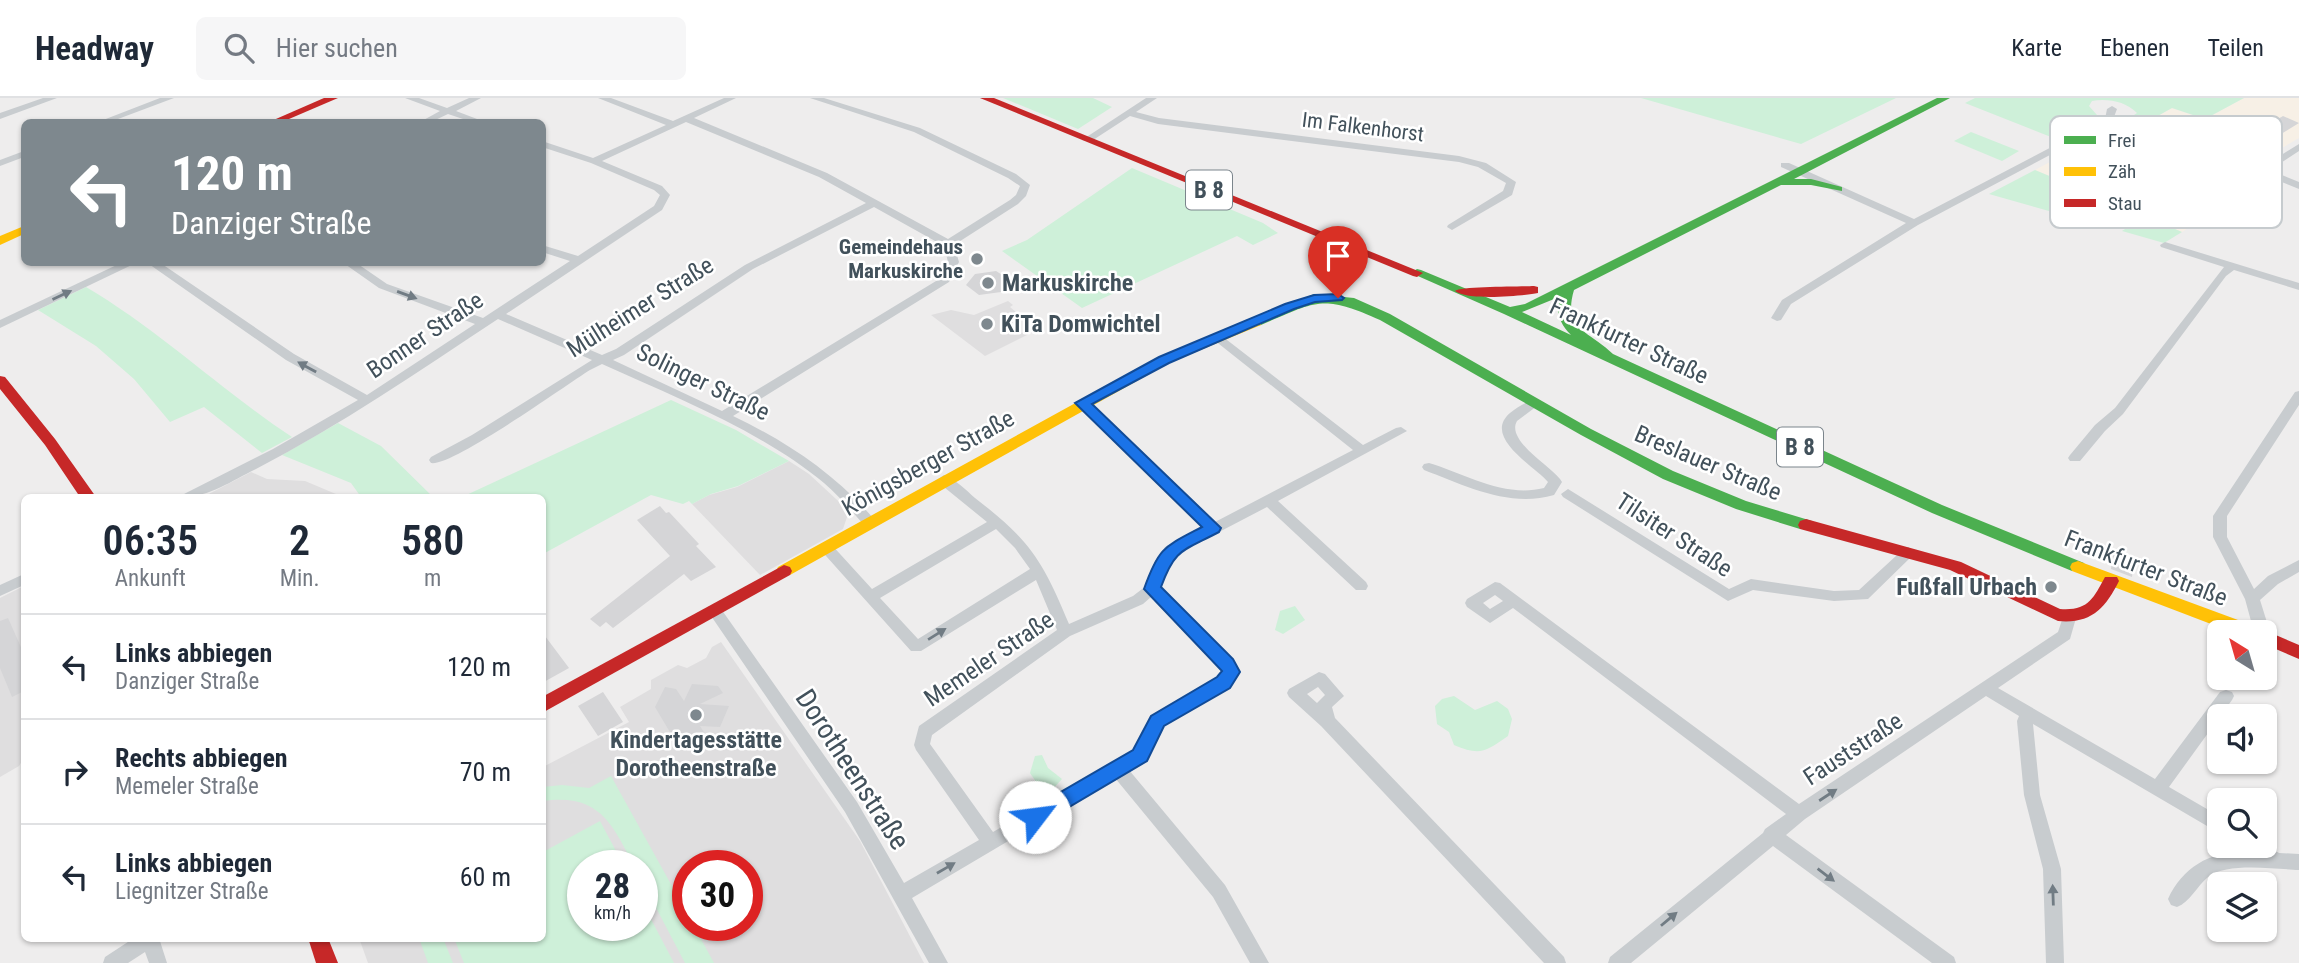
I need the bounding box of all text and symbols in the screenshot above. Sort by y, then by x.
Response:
search box [196,17,686,80]
text: Headway [35,29,154,68]
icon: search [220,29,258,67]
text: Hier suchen [276,33,398,63]
text: Karte [2011,34,2062,62]
text: Ebenen [2100,34,2170,62]
text: Teilen [2208,34,2264,62]
street label: Im Falkenhorst [1301,108,1425,146]
legend [2050,116,2282,228]
text: Frei [2108,129,2136,152]
text: 120 m [171,145,293,202]
icon: left [56,147,147,238]
text: Zäh [2108,160,2136,183]
road number: B 8 [1186,170,1232,209]
text: Stau [2108,192,2142,215]
text: Danziger Straße [171,204,372,242]
pin [1308,226,1368,298]
place label: Gemeindehaus Markuskirche [839,235,963,283]
icon: arrive [1319,237,1357,275]
street label: Mülheimer Straße [562,251,718,363]
marker: Gemeindehaus Markuskirche [969,251,985,267]
place label: Markuskirche [1002,269,1133,297]
marker: Markuskirche [980,275,996,291]
street label: Bonner Straße [362,286,488,384]
one-way arrow [52,289,72,301]
one-way arrow [397,289,418,300]
street label: Frankfurter Straße [1545,292,1713,390]
place label: KiTa Domwichtel [1001,310,1161,338]
marker: KiTa Domwichtel [979,316,995,332]
street label: Solinger Straße [632,338,774,426]
one-way arrow [298,361,317,373]
street label: Königsberger Straße [837,404,1019,522]
street label: Breslauer Straße [1630,419,1786,507]
road number: B 8 [1777,428,1823,466]
street label: Tilsiter Straße [1611,487,1737,583]
text: 06:35 [103,516,198,565]
text: 2 [289,516,310,565]
text: 580 [401,516,464,565]
street label: Frankfurter Straße [2061,524,2231,612]
text: Ankunft [115,565,186,592]
text: Min. [280,565,320,592]
text: m [424,565,441,592]
place label: Fußfall Urbach [1896,573,2037,601]
marker: Fußfall Urbach [2043,579,2059,595]
street label: Memeler Straße [919,605,1059,713]
north arrow [2207,620,2277,690]
map controls [2207,620,2277,942]
one-way arrow [928,628,947,640]
text: Links abbiegen [115,638,272,668]
icon: left [56,648,94,686]
text: 120 m [447,652,511,682]
text: Danziger Straße [115,668,259,695]
street label: Dorotheenstraße [789,683,917,855]
button: sound [2207,704,2277,774]
marker: Kindertagesstätte Dorotheenstraße [688,707,704,723]
street label: Fauststraße [1798,707,1908,791]
place label: Kindertagesstätte Dorotheenstraße [610,726,782,782]
text: Rechts abbiegen [115,743,288,773]
icon: right [56,753,94,791]
text: 70 m [460,757,511,787]
text: Memeler Straße [115,773,259,800]
position arrow [998,780,1072,854]
button: search [2207,788,2277,858]
one-way arrow [1818,789,1837,802]
text: Links abbiegen [115,848,272,878]
speed limit sign: 30 [672,850,763,941]
icon: left [56,858,94,896]
text: 60 m [460,862,511,892]
one-way arrow [937,862,956,875]
text: 28 [595,866,630,907]
one-way arrow [1817,867,1835,881]
button: layers [2207,872,2277,942]
text: Liegnitzer Straße [115,878,269,905]
one-way arrow [2047,884,2058,906]
text: km/h [594,902,631,923]
one-way arrow [1660,912,1677,927]

